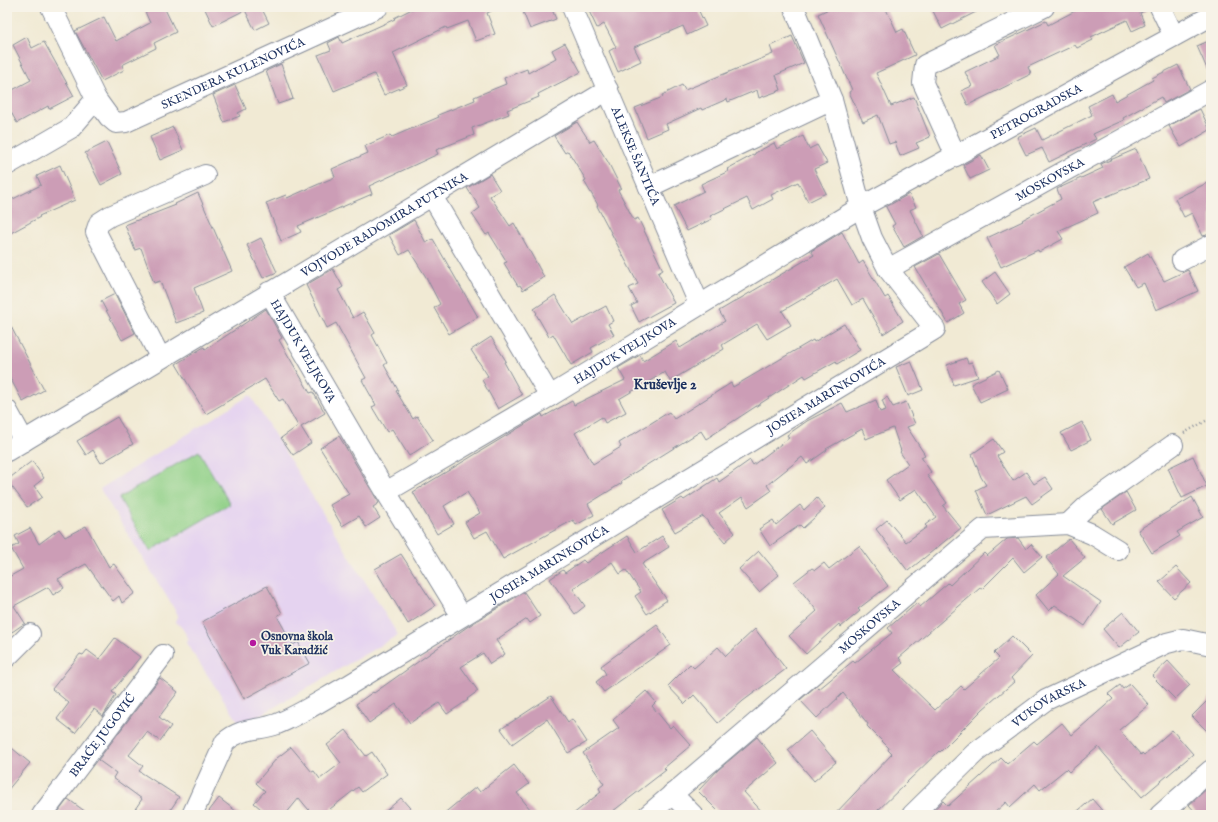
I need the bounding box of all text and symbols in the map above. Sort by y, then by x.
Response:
street label: SKENDERA KULENOVIĆA [159,34,308,112]
street label: PETROGRADSKA [988,80,1085,143]
street label: ALEKSE ŠANTIĆA [608,103,664,208]
street label: MOSKOVSKA [1013,154,1088,204]
street label: VOJVODE RADOMIRA PUTNIKA [297,168,471,281]
street label: HAJDUK VELJKOVA [267,296,340,406]
street label: HAJDUK VELJKOVA [571,313,679,388]
street label: JOSIFA MARINKOVIĆA [762,353,889,439]
district label: Kruševlje 2 [633,376,697,394]
street label: JOSIFA MARINKOVIĆA [485,521,612,607]
street label: MOSKOVSKA [835,595,904,657]
place label: Osnovna škola Vuk Karadžić [260,629,334,658]
marker: Osnovna škola Vuk Karadžić [248,638,258,648]
street label: VUKOVARSKA [1008,675,1089,731]
street label: BRAĆE JUGOVIĆ [66,690,139,780]

